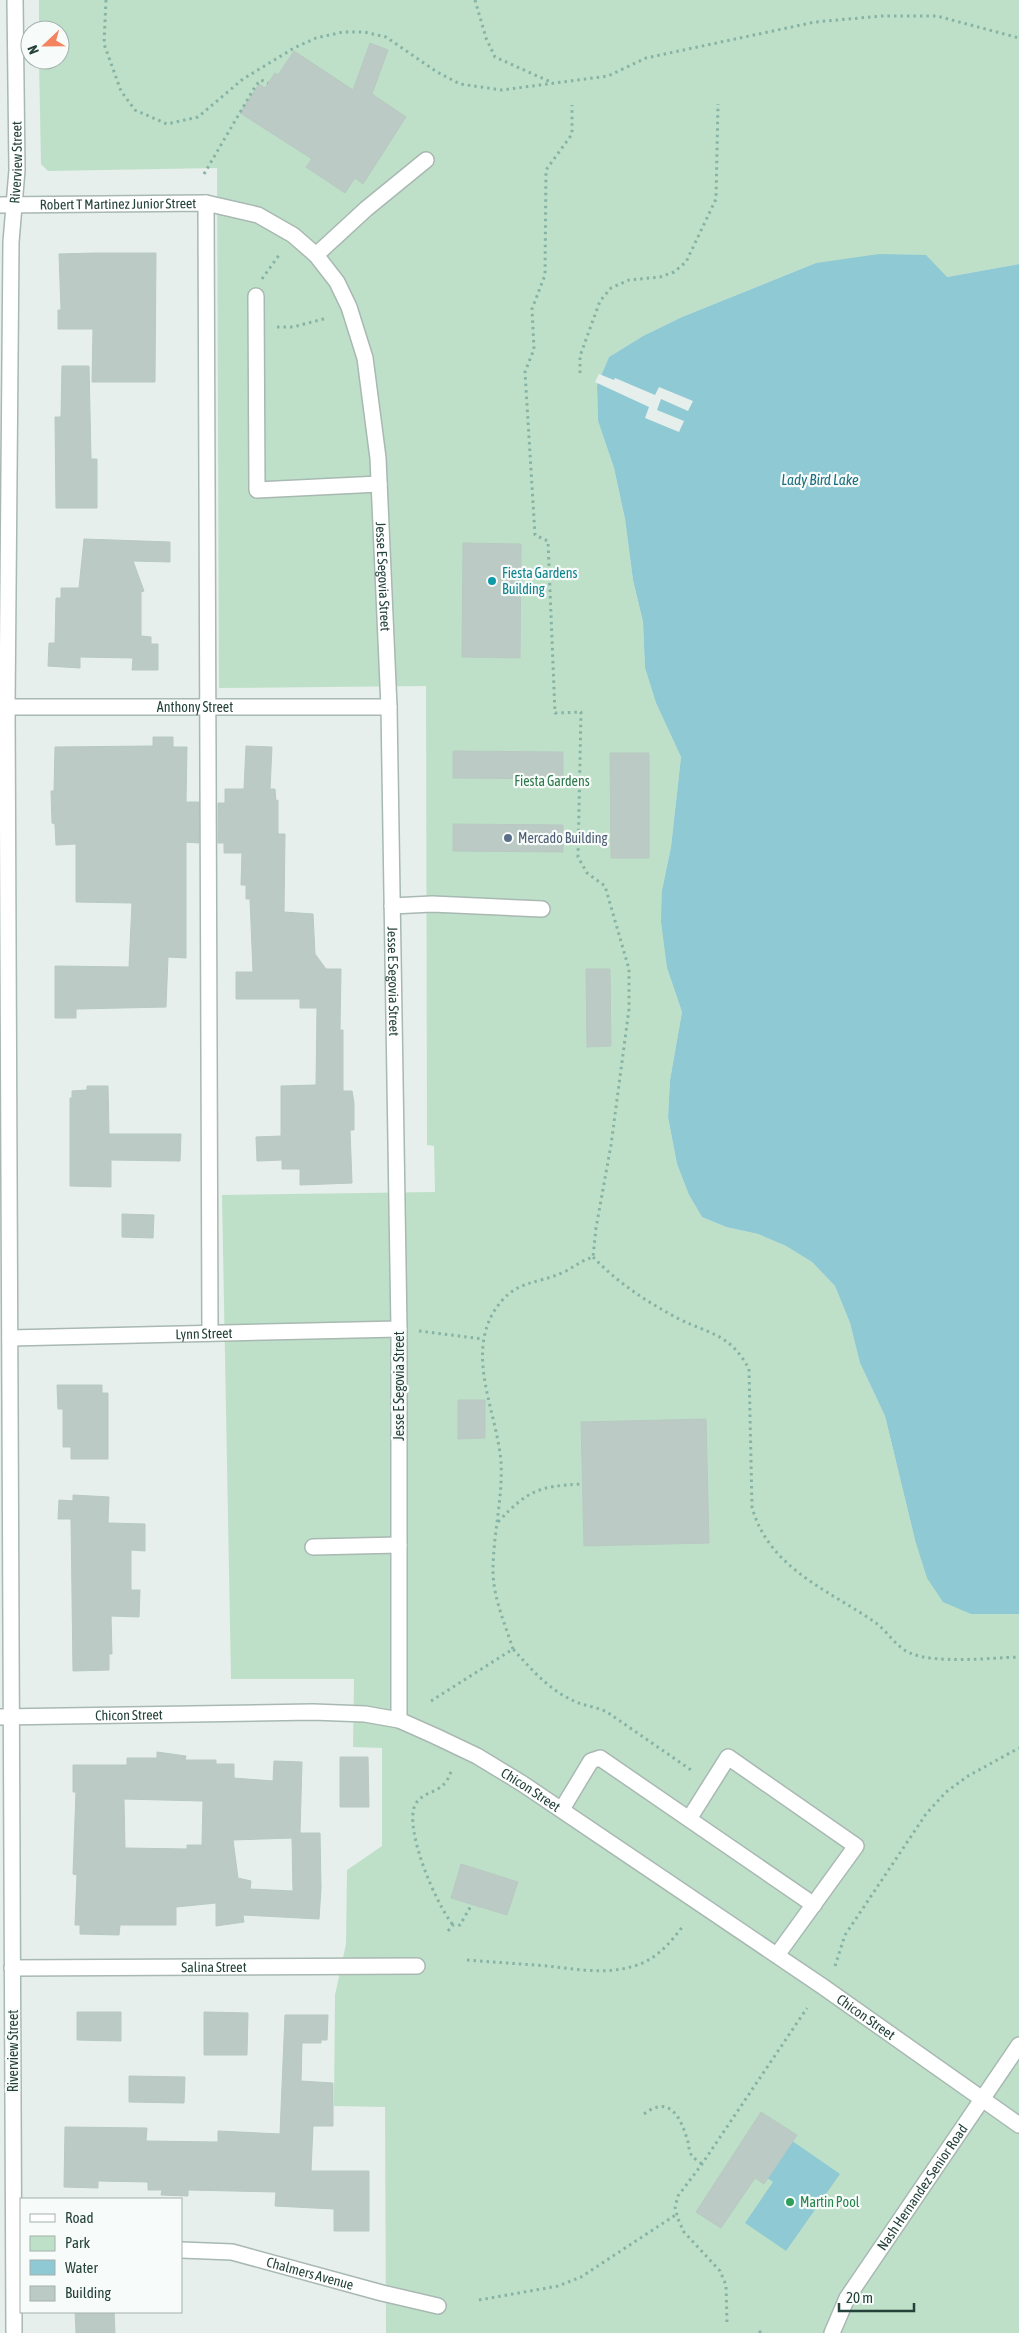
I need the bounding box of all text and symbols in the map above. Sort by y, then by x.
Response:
north arrow [20,20,70,70]
text: N [24,43,42,57]
street label: Riverview Street [6,121,25,204]
street label: Robert T Martinez Junior Street [40,195,196,213]
water label: Lady Bird Lake [781,471,859,488]
street label: Jesse E Segovia Street [373,521,394,632]
place label: Fiesta Gardens Building [502,565,577,597]
marker: Fiesta Gardens Building [486,575,498,587]
street label: Anthony Street [157,699,233,715]
park label: Fiesta Gardens [514,773,590,789]
place label: Mercado Building [518,830,608,846]
marker: Mercado Building [502,832,514,844]
street label: Jesse E Segovia Street [385,926,402,1036]
street label: Lynn Street [175,1325,233,1342]
street label: Jesse E Segovia Street [391,1331,407,1441]
street label: Chicon Street [95,1706,163,1723]
street label: Chicon Street [498,1765,563,1815]
street label: Salina Street [181,1959,247,1975]
street label: Chicon Street [834,1991,898,2043]
street label: Riverview Street [5,2010,21,2092]
street label: Nash Hernandez Senior Road [874,2121,971,2253]
place label: Martin Pool [800,2194,860,2210]
marker: Martin Pool [784,2196,796,2208]
legend [20,2198,182,2313]
text: Road [65,2209,94,2226]
text: Park [65,2234,90,2251]
street label: Chalmers Avenue [265,2254,355,2293]
text: Water [65,2259,98,2276]
scale bar [839,2280,914,2312]
text: Building [65,2284,111,2301]
text: 20 m [846,2289,873,2306]

